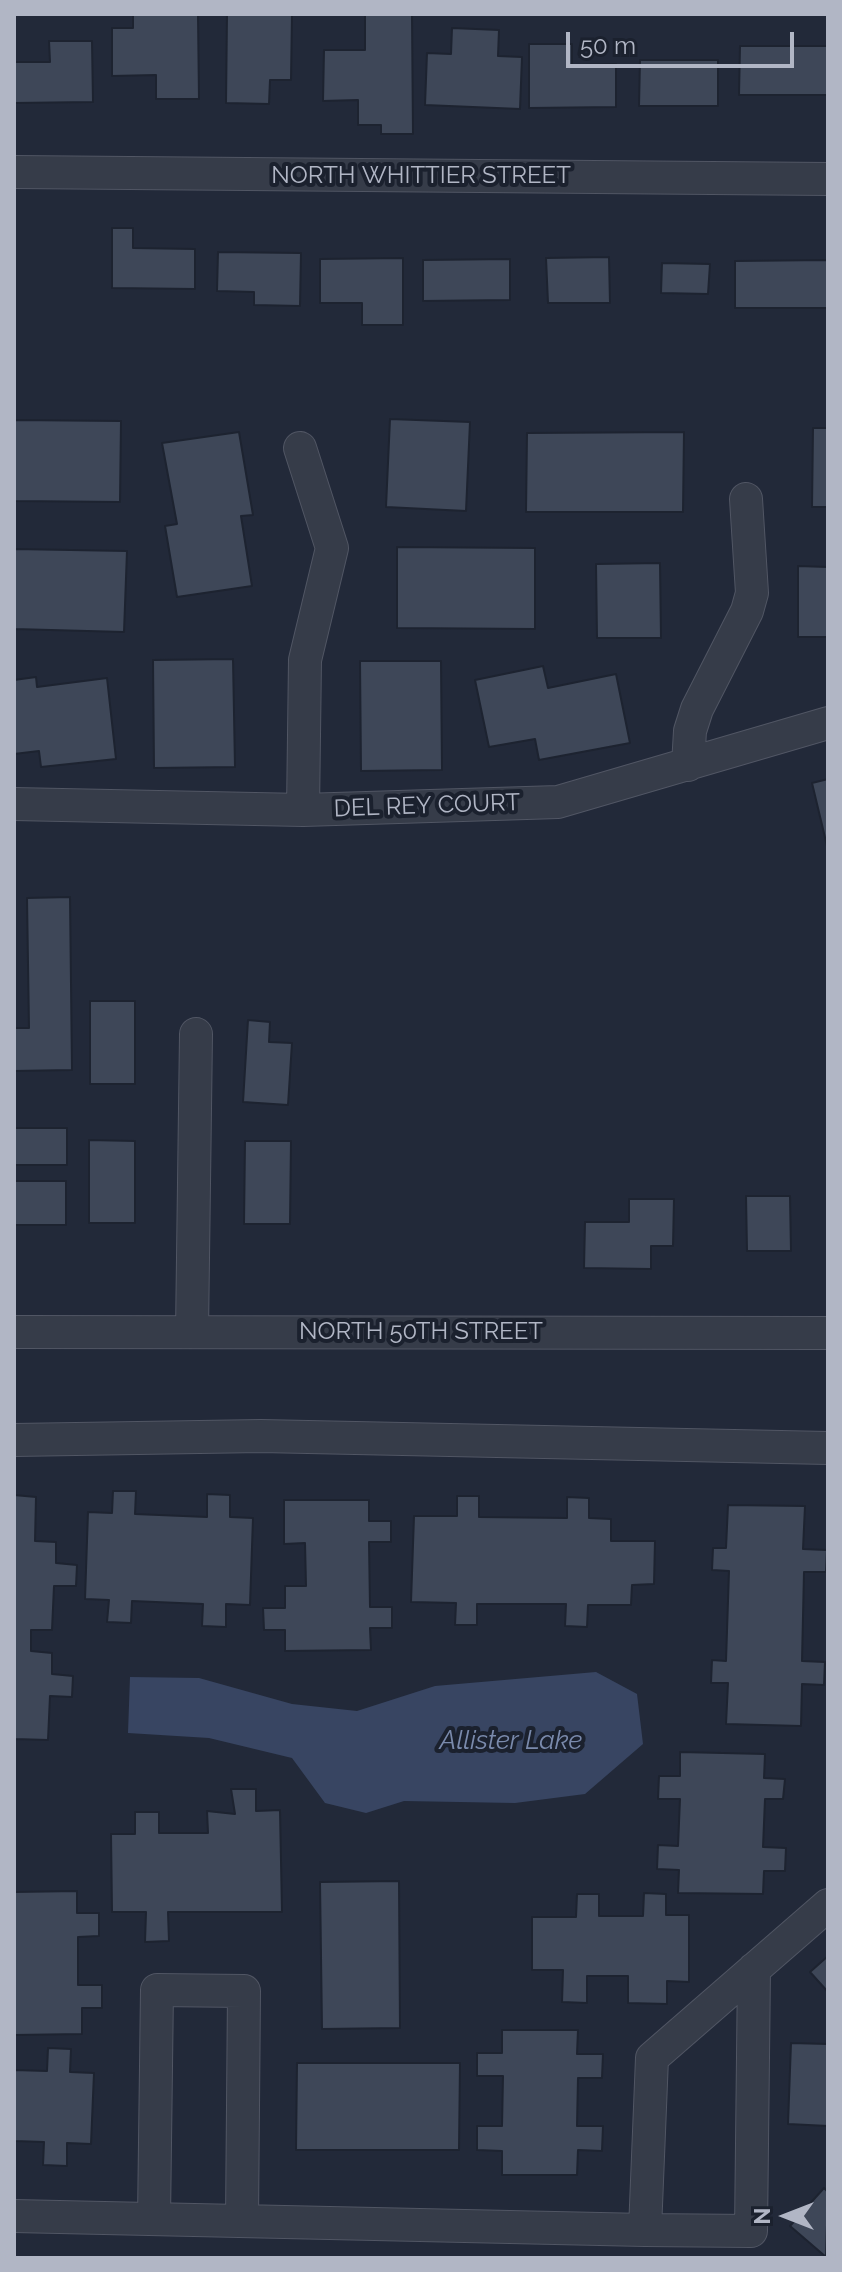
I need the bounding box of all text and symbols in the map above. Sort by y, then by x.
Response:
scale bar [570,16,798,66]
text: 50 m [580,31,636,60]
street label: NORTH WHITTIER STREET [271,162,571,190]
street label: DEL REY COURT [333,788,521,824]
street label: NORTH 50TH STREET [299,1318,543,1346]
water label: Allister Lake [440,1725,582,1757]
north arrow [746,2176,826,2256]
text: N [749,2208,775,2224]

